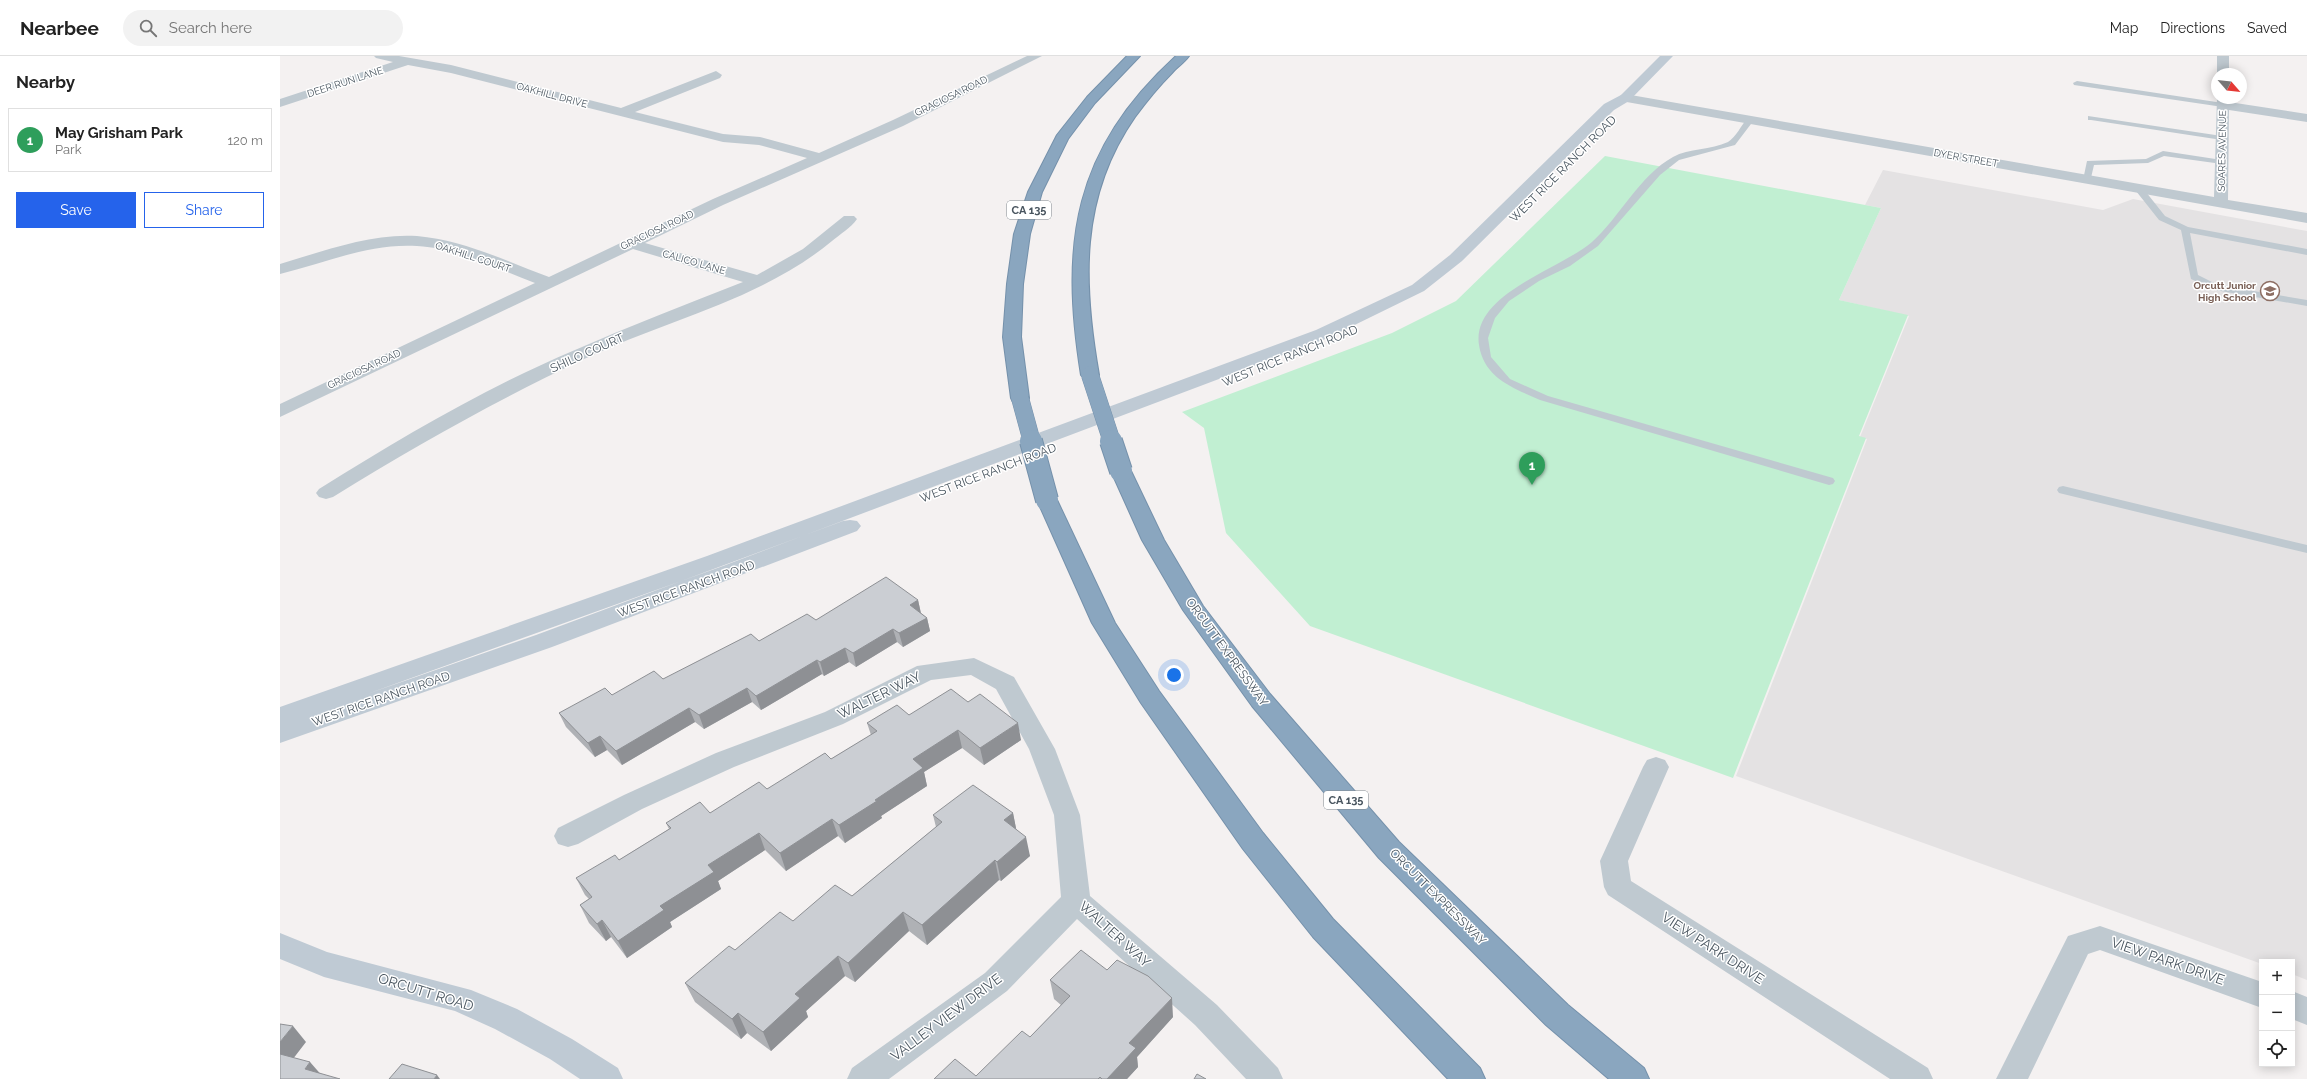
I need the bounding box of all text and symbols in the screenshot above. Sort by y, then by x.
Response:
search box [123,10,403,46]
text: Nearbee [20,17,99,39]
icon: search [137,17,159,39]
text: Search here [169,19,252,37]
text: Map [2110,20,2138,36]
text: Directions [2160,20,2225,36]
text: Saved [2247,20,2287,36]
street label: DEER RUN LANE [306,65,384,99]
north arrow [2211,68,2247,104]
text: Nearby [16,72,75,92]
street label: GRACIOSA ROAD [913,74,989,118]
street label: OAKHILL DRIVE [515,80,589,110]
street label: SOARES AVENUE [2216,110,2228,192]
street label: WEST RICE RANCH ROAD [1507,112,1620,225]
text: May Grisham Park [55,124,183,142]
text: 1 [27,133,33,148]
text: 120 m [227,133,263,148]
text: Park [55,142,82,157]
street label: DYER STREET [1933,147,1999,169]
button: Save [16,192,136,228]
button: Share [144,192,264,228]
road number: CA 135 [1007,201,1051,219]
street label: GRACIOSA ROAD [619,208,695,252]
street label: OAKHILL COURT [434,240,512,274]
street label: CALICO LANE [661,248,727,276]
place label: Orcutt Junior High School [2194,280,2257,303]
school or university icon: Orcutt Junior High School [2259,280,2281,302]
street label: WEST RICE RANCH ROAD [1220,322,1360,390]
street label: SHILO COURT [548,330,627,375]
street label: GRACIOSA ROAD [326,347,402,391]
street label: WEST RICE RANCH ROAD [918,440,1059,506]
pin: 1 [1519,452,1545,485]
street label: WEST RICE RANCH ROAD [615,557,757,620]
street label: ORCUTT EXPRESSWAY [1183,595,1271,709]
your location [1164,665,1184,685]
street label: WALTER WAY [835,668,923,722]
street label: WEST RICE RANCH ROAD [310,669,452,729]
road number: CA 135 [1324,791,1368,809]
street label: ORCUTT EXPRESSWAY [1387,846,1489,948]
street label: WALTER WAY [1076,898,1154,970]
street label: VIEW PARK DRIVE [1659,909,1767,987]
street label: VIEW PARK DRIVE [2109,934,2227,988]
map controls [2259,959,2295,1067]
button: + [2259,959,2295,995]
street label: ORCUTT ROAD [376,970,476,1014]
street label: VALLEY VIEW DRIVE [887,970,1005,1064]
button: − [2259,995,2295,1031]
button: locate [2259,1031,2295,1067]

